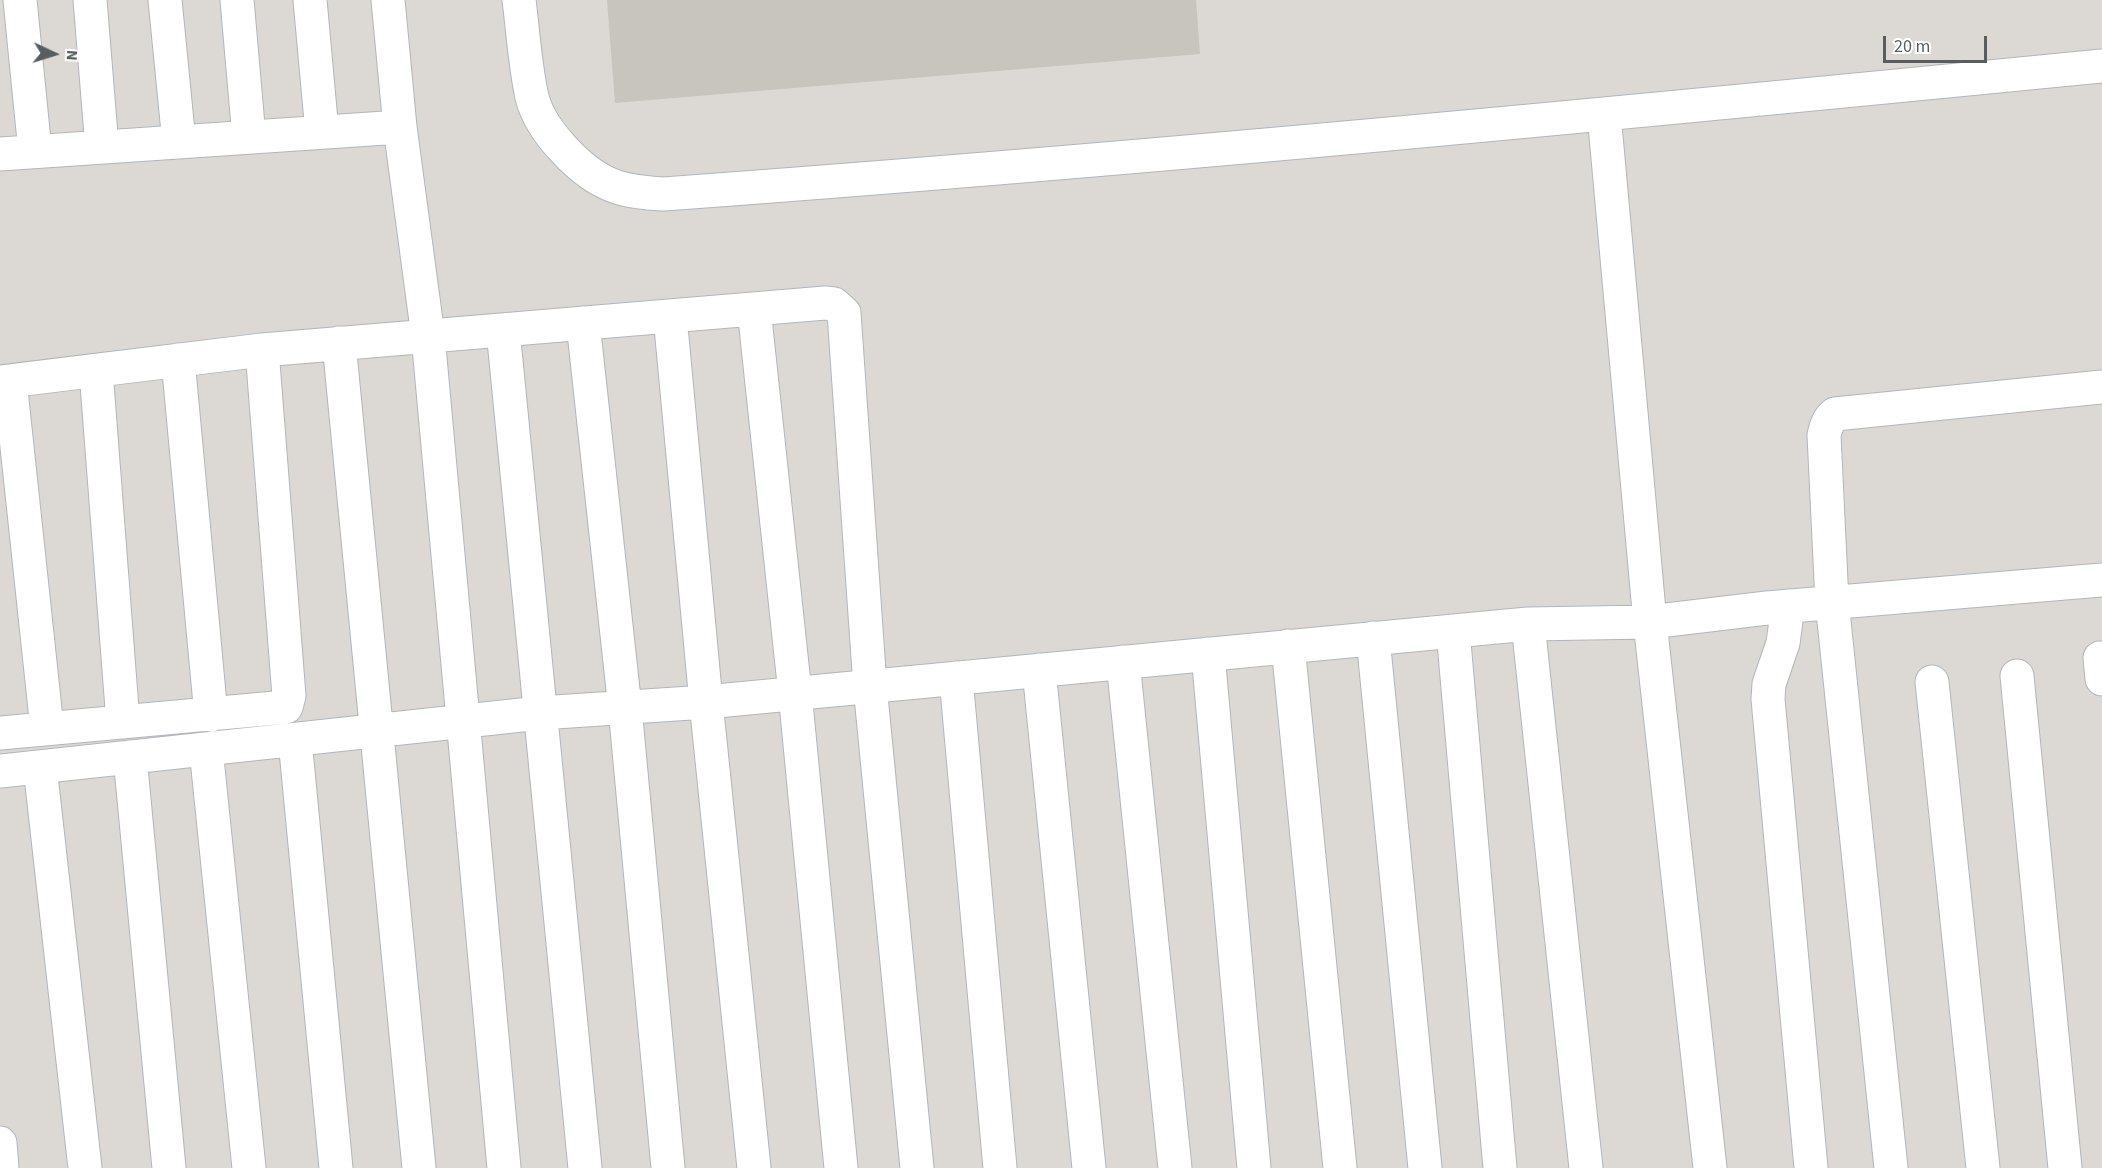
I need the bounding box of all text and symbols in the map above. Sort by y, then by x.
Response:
north arrow [24,24,84,84]
scale bar [1886,24,1990,62]
text: 20 m [1894,34,1930,59]
text: N [61,49,83,61]

